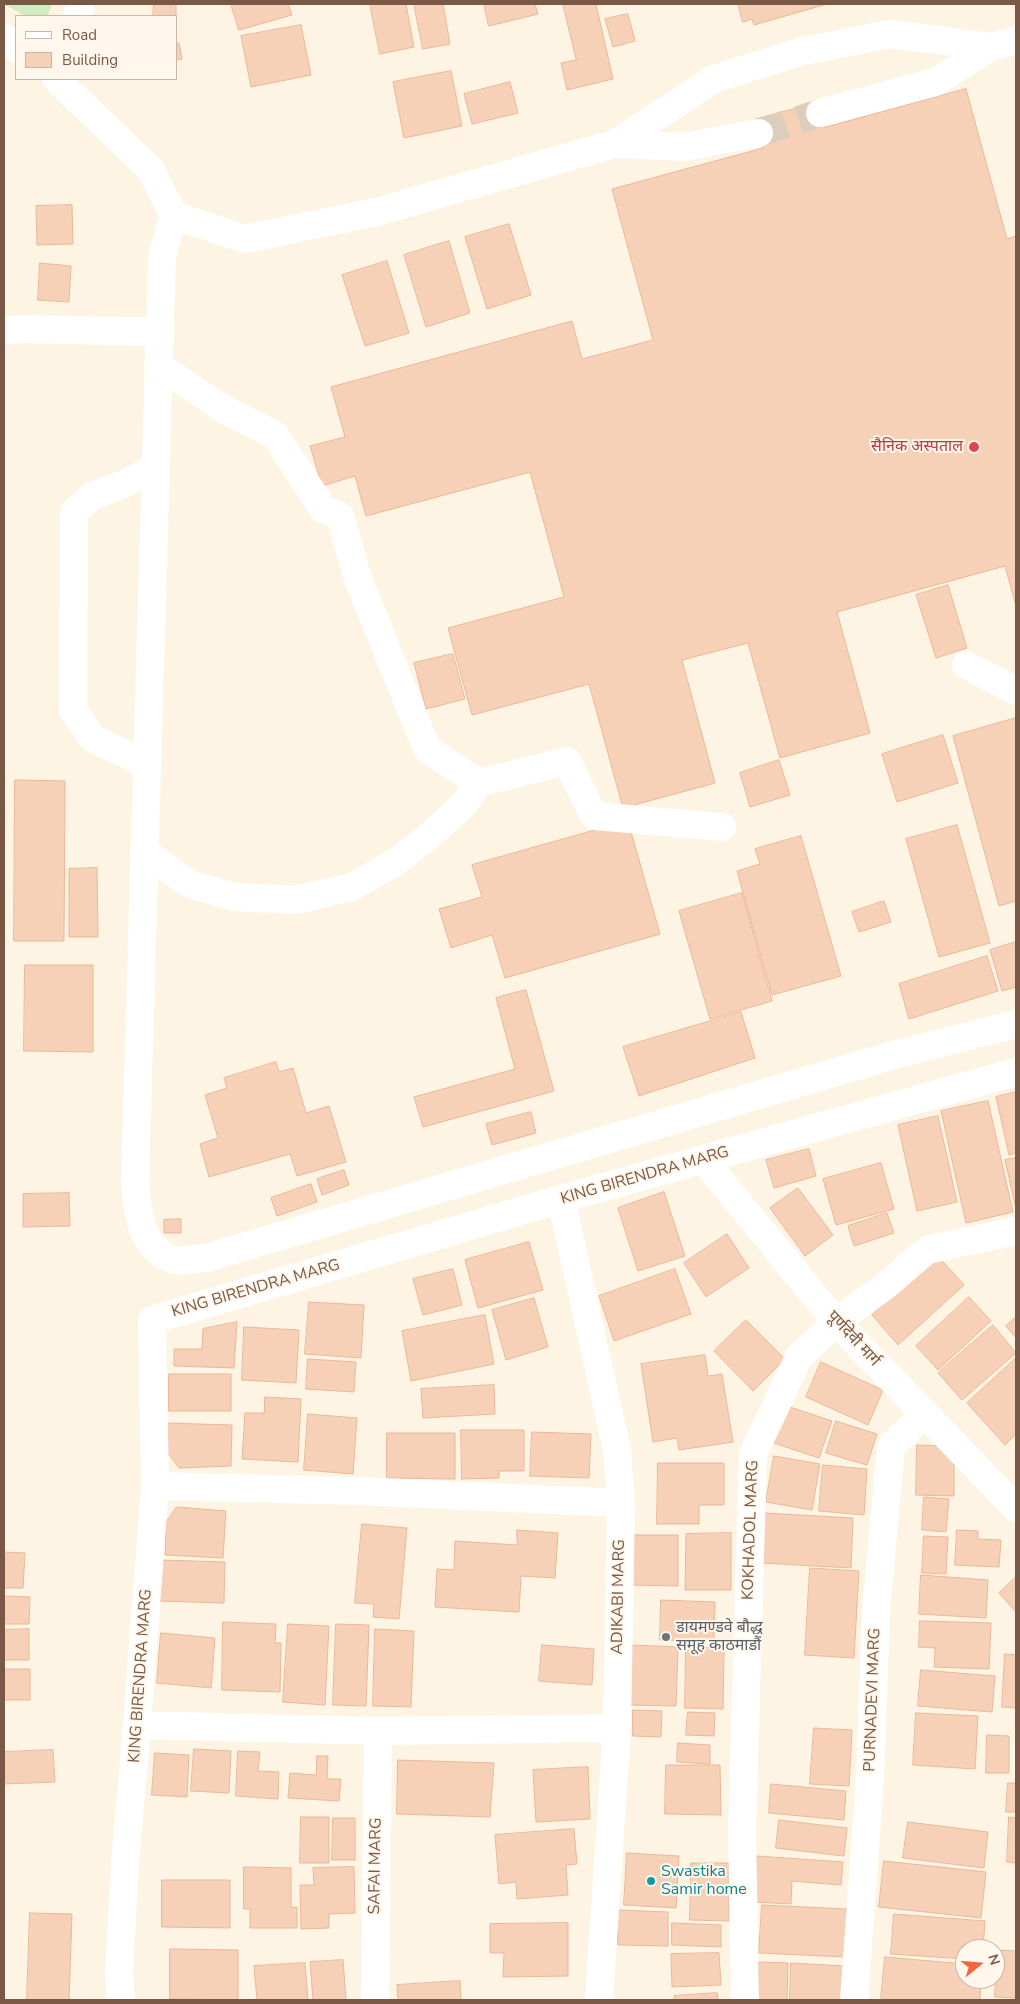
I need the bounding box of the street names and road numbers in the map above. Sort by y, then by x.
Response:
street label: KING BIRENDRA MARG [559,1143,731,1209]
street label: KING BIRENDRA MARG [170,1256,342,1322]
street label: पूर्णदेवी मार्ग [822,1307,884,1371]
street label: KOKHADOL MARG [739,1460,763,1600]
street label: ADIKABI MARG [608,1539,630,1655]
street label: KING BIRENDRA MARG [125,1588,157,1764]
street label: PURNADEVI MARG [861,1628,885,1772]
street label: SAFAI MARG [366,1817,386,1915]

